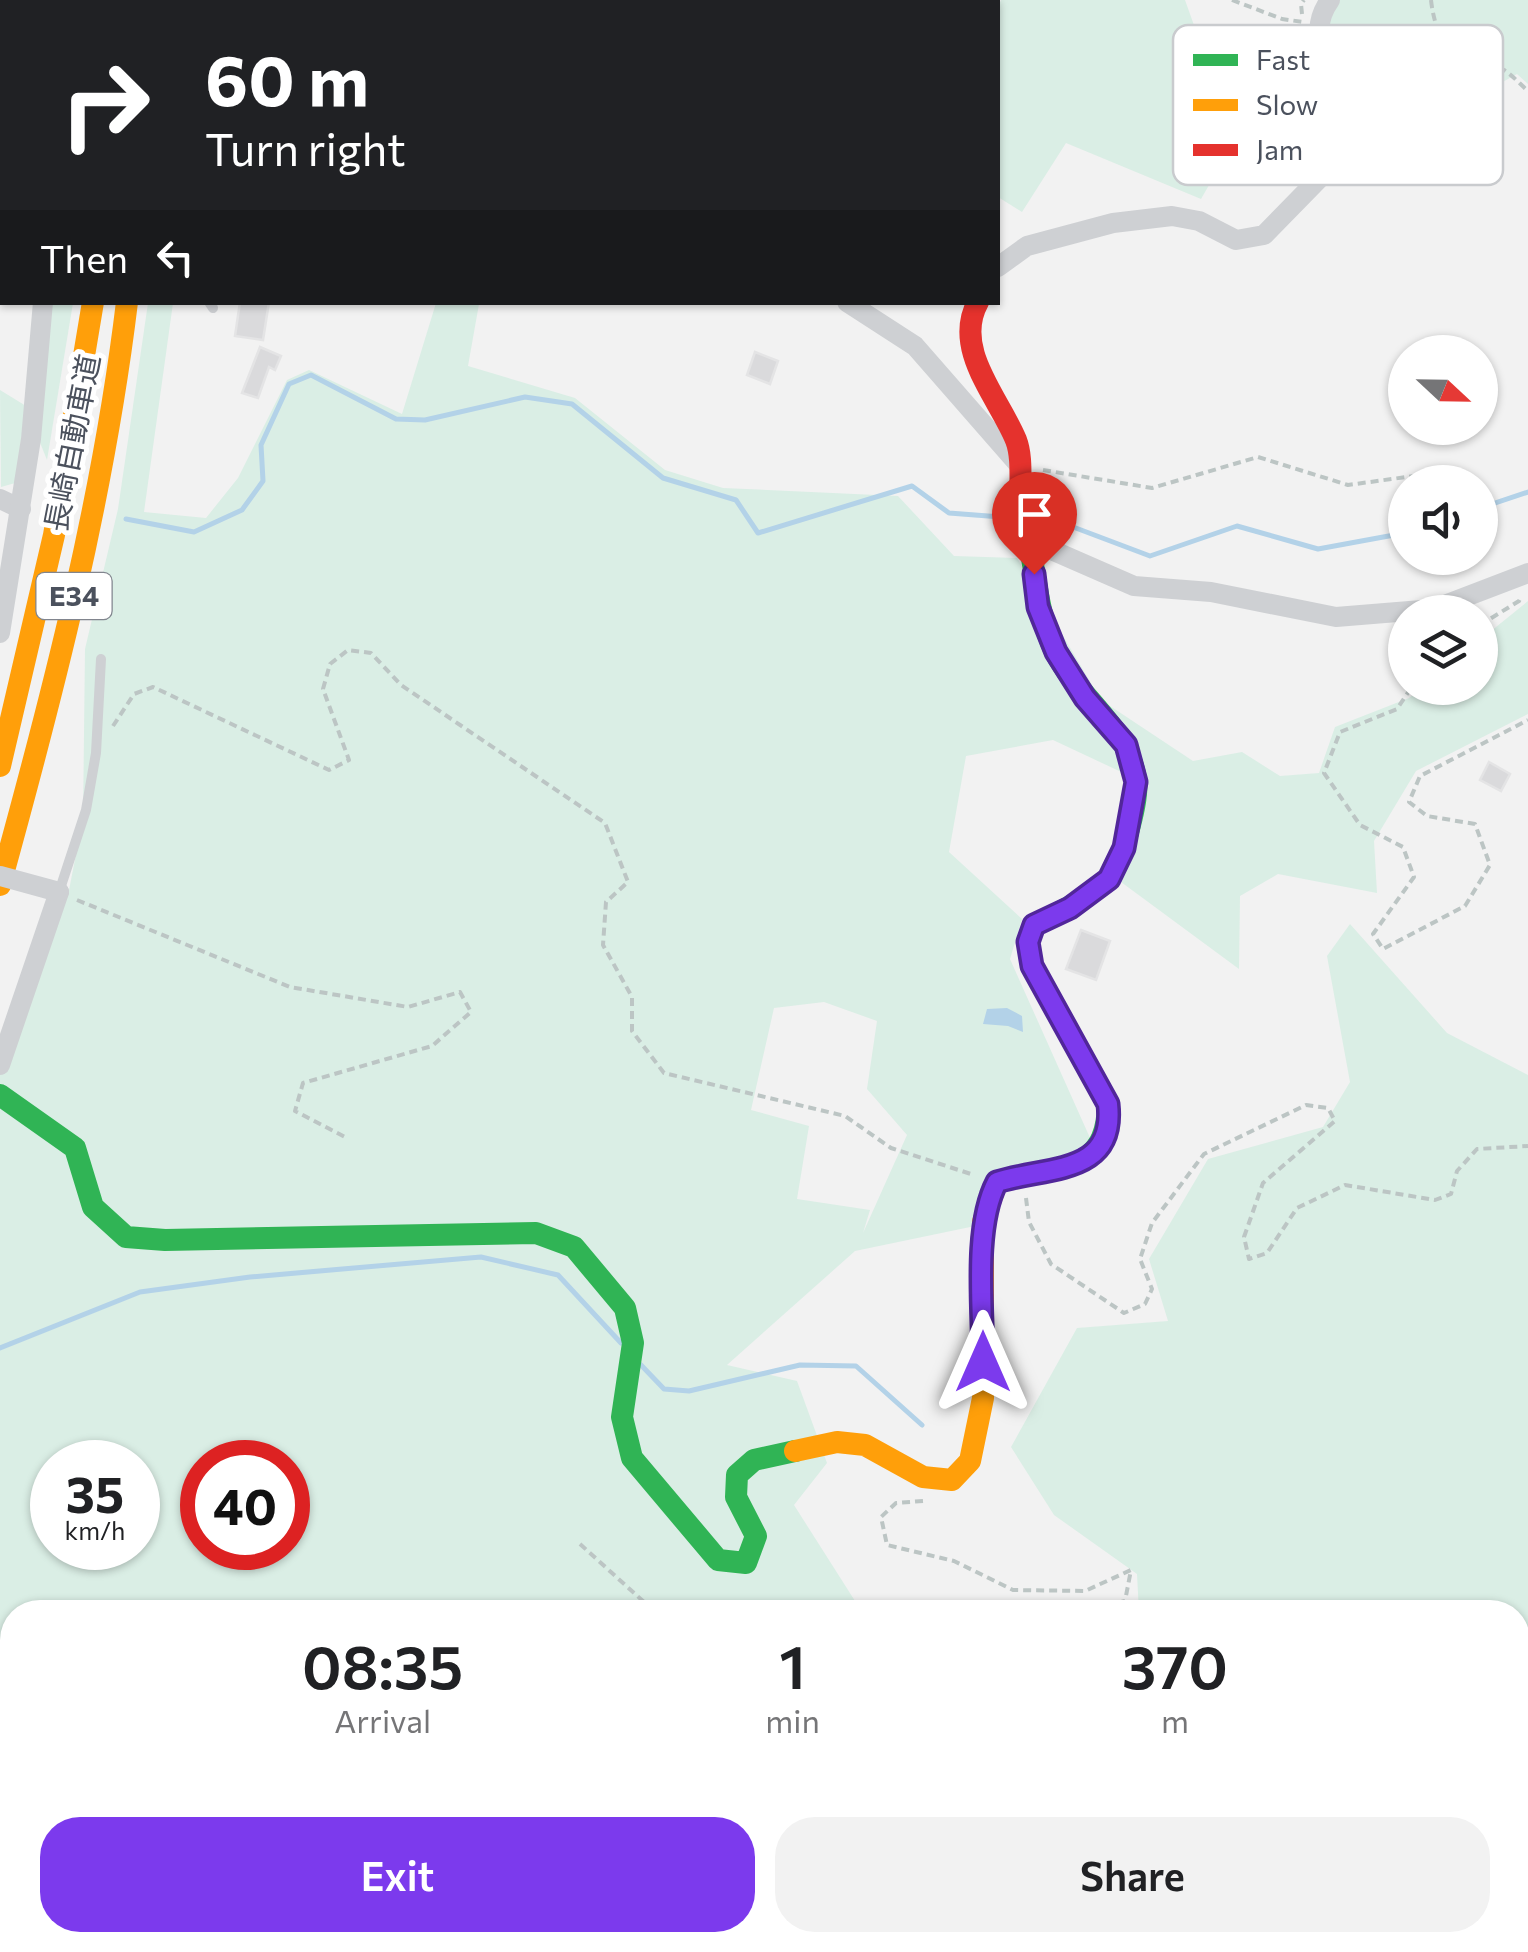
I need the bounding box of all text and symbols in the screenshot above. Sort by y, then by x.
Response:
legend [1173,25,1503,185]
text: 60 m [205,35,369,120]
icon: right [40,40,170,170]
text: Fast [1256,42,1310,76]
text: Slow [1256,87,1318,121]
text: Turn right [205,120,406,175]
text: Jam [1256,132,1303,166]
icon: left [148,230,203,285]
text: Then [40,234,128,281]
north arrow [1388,335,1498,445]
map controls [1388,335,1498,705]
street label: 長崎自動車道 [35,351,106,534]
button: sound [1388,465,1498,575]
pin [992,472,1077,575]
icon: arrive [1007,487,1062,542]
road number: E34 [36,573,112,619]
button: layers [1388,595,1498,705]
position arrow [931,1310,1035,1414]
speed limit sign: 40 [180,1440,310,1570]
text: 35 [66,1462,124,1523]
text: km/h [65,1515,125,1545]
text: 08:35 [302,1628,463,1701]
text: 1 [779,1628,806,1701]
text: 370 [1122,1628,1228,1701]
text: Arrival [334,1700,431,1740]
text: min [765,1700,820,1740]
text: m [1161,1700,1189,1740]
button: Exit [40,1817,755,1932]
button: Share [775,1817,1490,1932]

